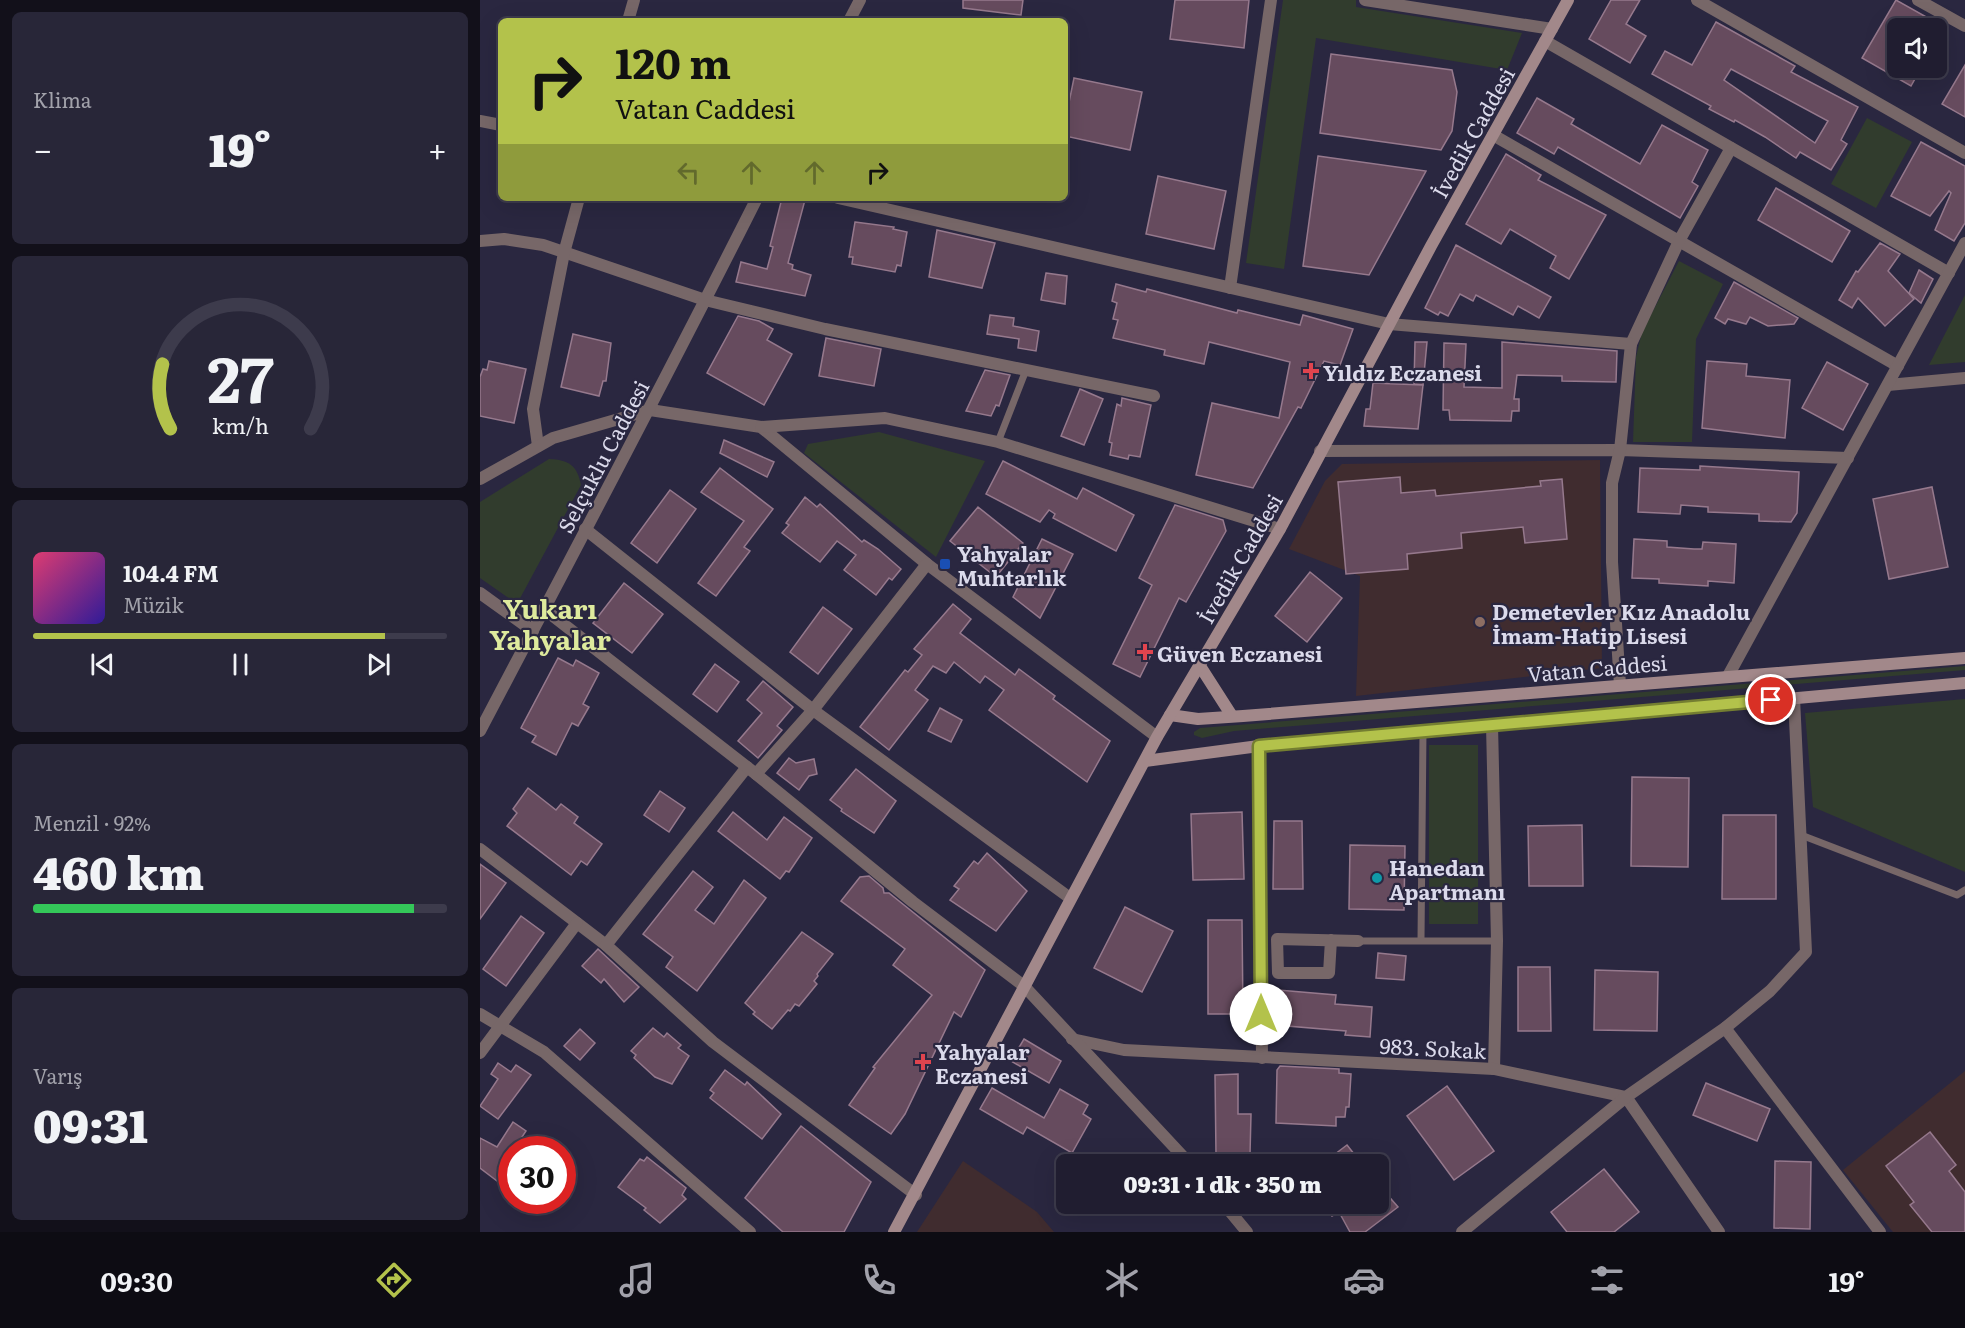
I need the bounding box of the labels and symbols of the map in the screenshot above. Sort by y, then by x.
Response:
street label: İvedik Caddesi [1423,61,1521,203]
place label: Yıldız Eczanesi [1323,356,1482,387]
marker: Yıldız Eczanesi [1304,364,1318,378]
street label: Selçuklu Caddesi [549,374,655,538]
street label: İvedik Caddesi [1189,487,1289,629]
place label: Yahyalar Muhtarlık [957,537,1067,592]
marker: Yahyalar Muhtarlık [938,557,952,571]
district label: Yukarı Yahyalar [489,587,611,658]
place label: Demetevler Kız Anadolu İmam-Hatip Lisesi [1492,595,1750,650]
marker: Demetevler Kız Anadolu İmam-Hatip Lisesi [1473,615,1487,629]
place label: Güven Eczanesi [1157,637,1323,668]
marker: Güven Eczanesi [1138,645,1152,659]
street label: Vatan Caddesi [1526,645,1668,689]
pin [1745,674,1796,725]
place label: Hanedan Apartmanı [1389,851,1506,906]
marker: Hanedan Apartmanı [1370,871,1384,885]
position arrow [1229,982,1293,1046]
street label: 983. Sokak [1379,1029,1487,1065]
place label: Yahyalar Eczanesi [935,1035,1030,1090]
marker: Yahyalar Eczanesi [916,1055,930,1069]
speed limit sign: 30 [498,1136,576,1214]

